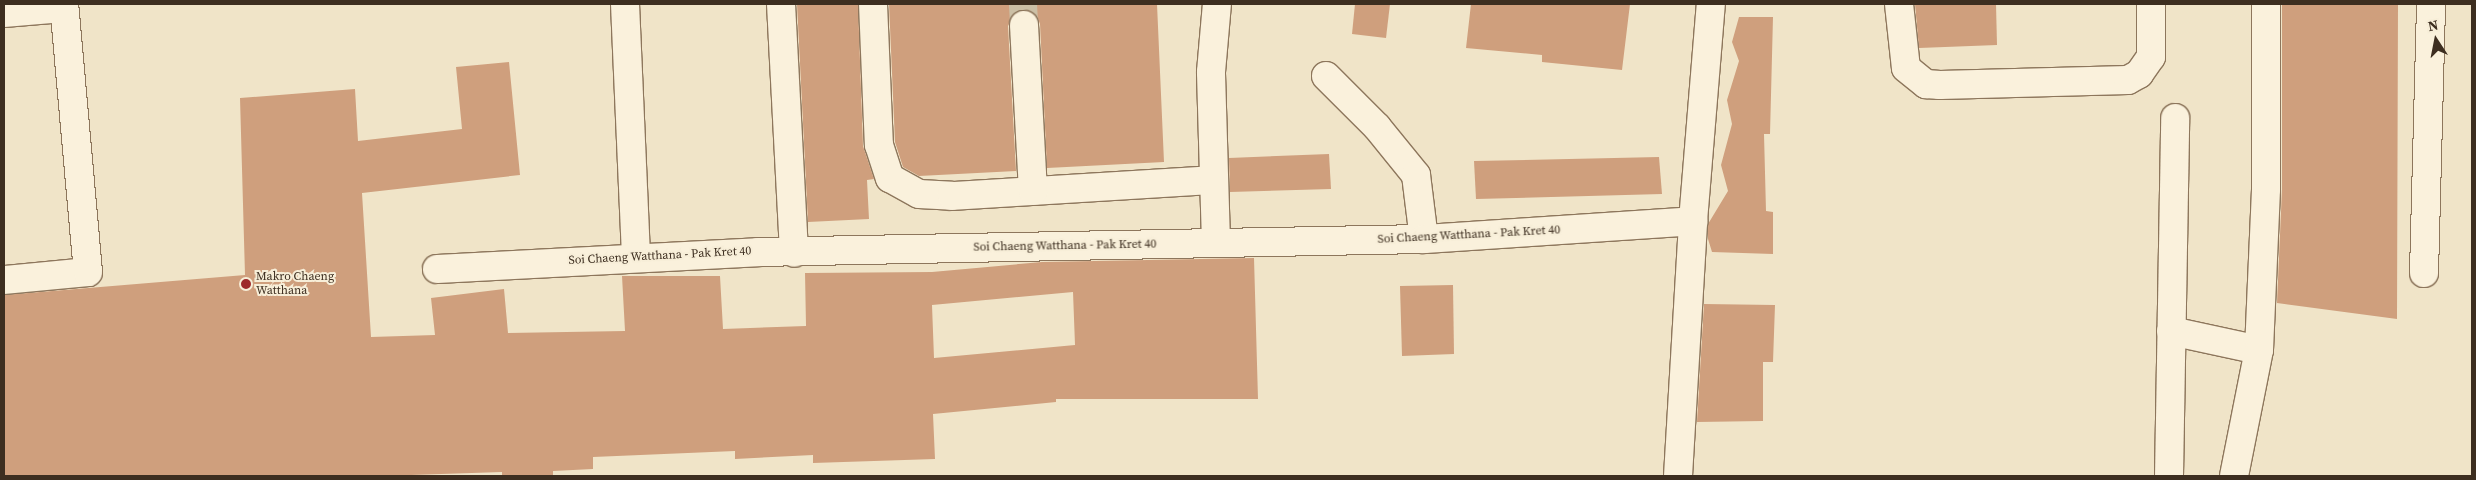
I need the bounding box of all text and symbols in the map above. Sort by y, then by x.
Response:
text: N [2426,14,2440,36]
north arrow [2411,15,2461,65]
street label: Soi Chaeng Watthana - Pak Kret 40 [1377,223,1561,247]
street label: Soi Chaeng Watthana - Pak Kret 40 [973,237,1157,255]
street label: Soi Chaeng Watthana - Pak Kret 40 [568,244,752,268]
place label: Makro Chaeng Watthana [256,270,334,298]
marker: Makro Chaeng Watthana [240,278,252,290]

